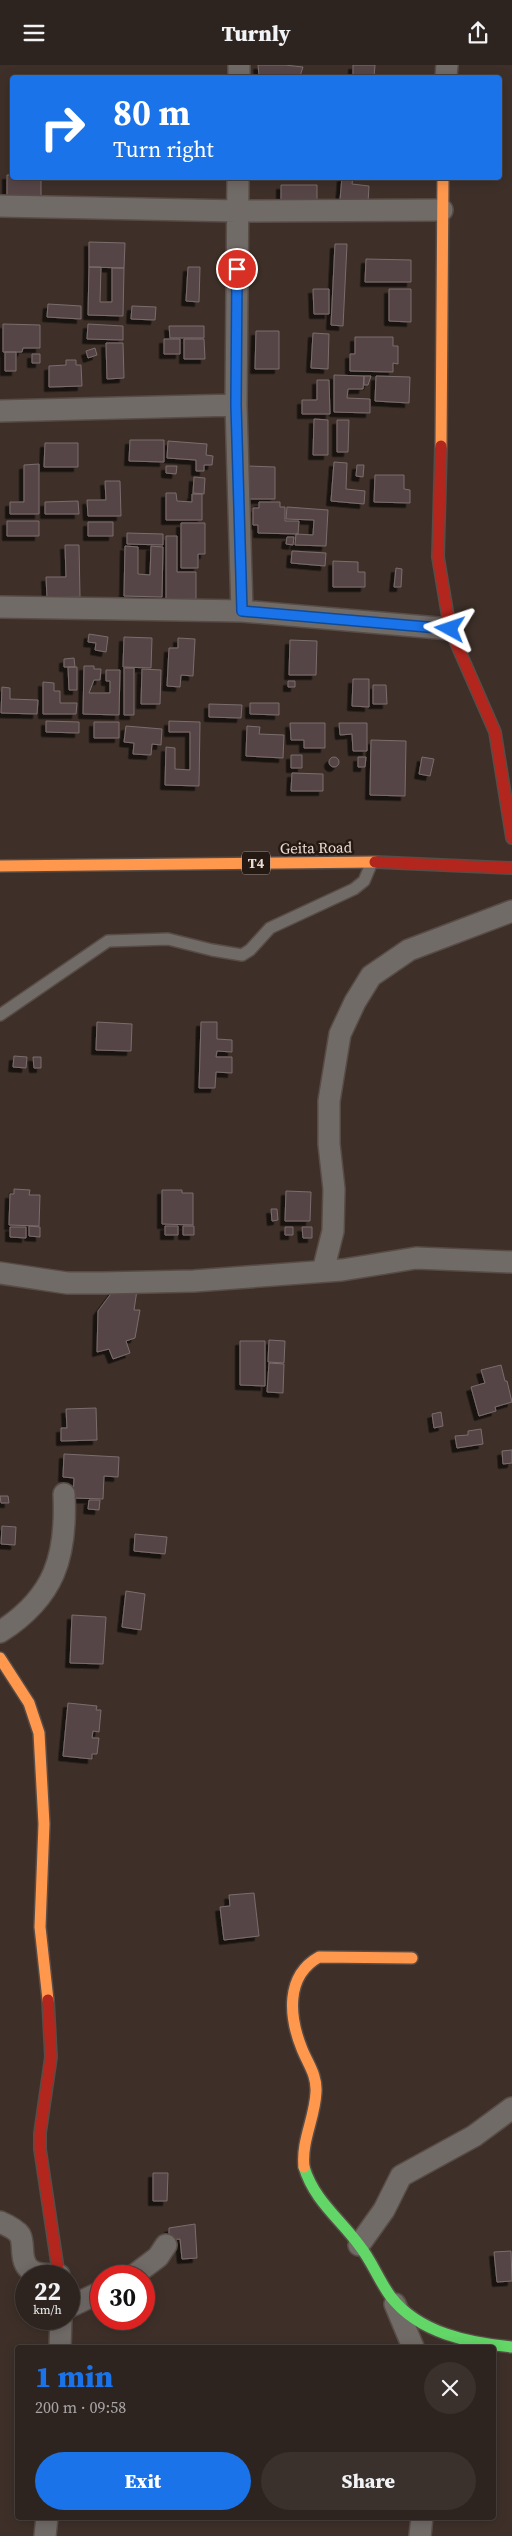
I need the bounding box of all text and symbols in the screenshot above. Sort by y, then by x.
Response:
text: Turnly [221,18,291,48]
icon: menu [20,19,48,47]
icon: share [464,19,492,47]
text: 80 m [113,89,190,137]
icon: right [30,95,95,160]
text: Turn right [113,134,214,164]
pin [216,248,258,290]
icon: arrive [223,255,251,283]
position arrow [423,602,475,654]
street label: Geita Road [280,836,353,859]
road number: T4 [242,851,270,875]
speed limit sign: 30 [90,2265,155,2330]
text: 22 [34,2274,61,2308]
text: km/h [33,2302,62,2318]
text: 1 min [35,2356,113,2397]
button: close [424,2362,476,2414]
text: 200 m · 09:58 [35,2396,126,2418]
button: Exit [35,2452,251,2510]
button: Share [261,2452,476,2510]

